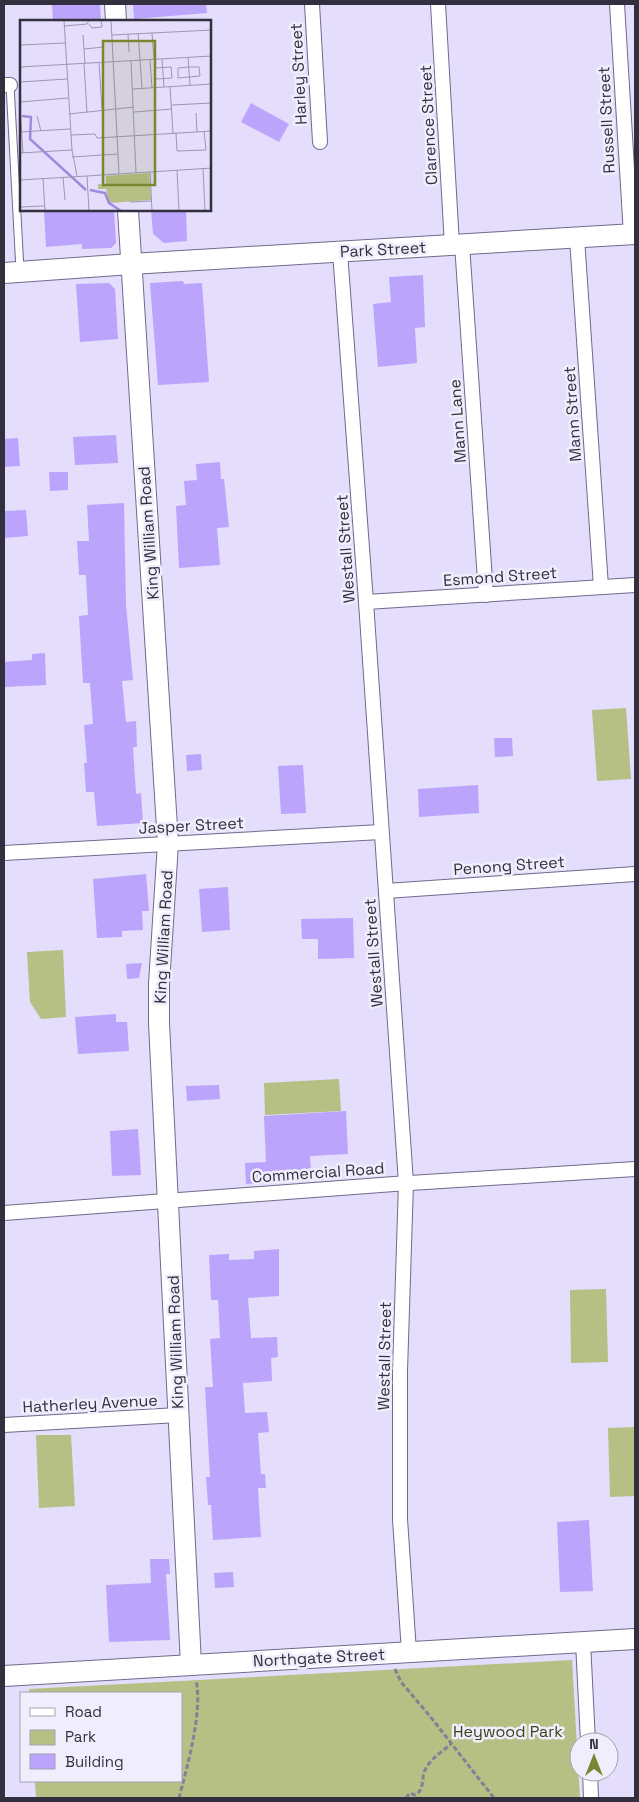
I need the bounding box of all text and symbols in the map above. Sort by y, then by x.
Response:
inset map [20,20,211,211]
street label: Harley Street [285,23,312,125]
street label: Clarence Street [415,64,442,186]
street label: Russell Street [593,66,620,174]
street label: Park Street [339,237,427,262]
street label: Mann Street [559,366,586,462]
street label: Mann Lane [444,378,471,464]
street label: King William Road [133,466,164,600]
street label: Westall Street [331,494,360,604]
street label: Esmond Street [442,562,558,591]
street label: Jasper Street [138,812,244,839]
street label: Penong Street [453,851,565,880]
street label: King William Road [150,870,177,1004]
street label: Westall Street [359,898,388,1008]
street label: Commercial Road [251,1157,385,1188]
street label: King William Road [163,1275,188,1409]
street label: Westall Street [373,1301,396,1411]
street label: Hatherley Avenue [22,1389,158,1418]
street label: Northgate Street [252,1644,386,1671]
legend [20,1692,182,1782]
text: Road [65,1702,102,1721]
park label: Heywood Park [453,1721,563,1742]
text: Park [65,1727,96,1746]
north arrow [569,1732,619,1782]
text: N [589,1735,599,1753]
text: Building [65,1752,124,1771]

